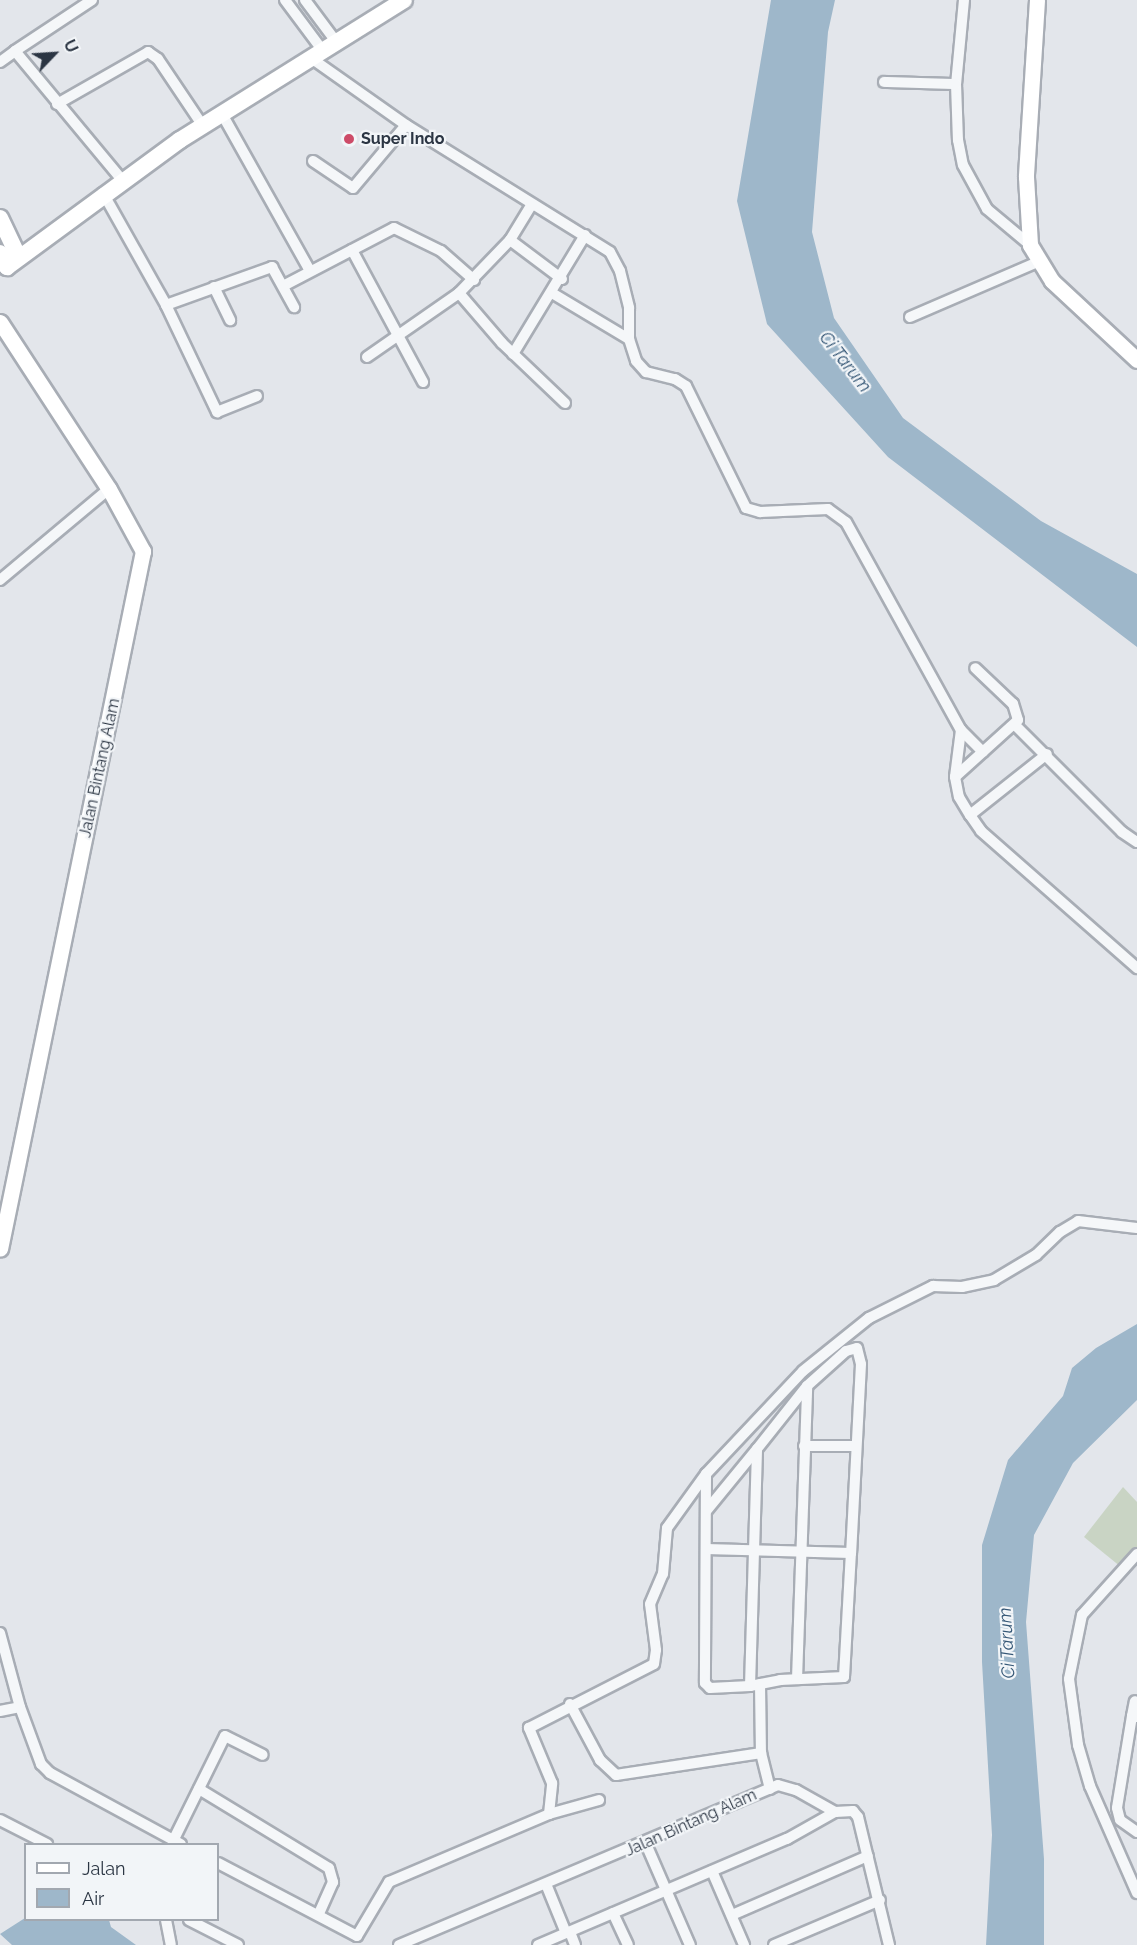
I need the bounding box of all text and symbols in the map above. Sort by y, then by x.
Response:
north arrow [24,24,84,84]
text: U [60,37,82,56]
place label: Super Indo [361,129,445,149]
marker: Super Indo [342,132,356,146]
water label: Ci Tarum [814,327,876,397]
street label: Jalan Bintang Alam [76,696,124,840]
water label: Ci Tarum [994,1607,1020,1679]
street label: Jalan Bintang Alam [622,1785,760,1861]
legend [24,1843,219,1921]
text: Jalan [82,1858,126,1879]
text: Air [82,1888,104,1909]

